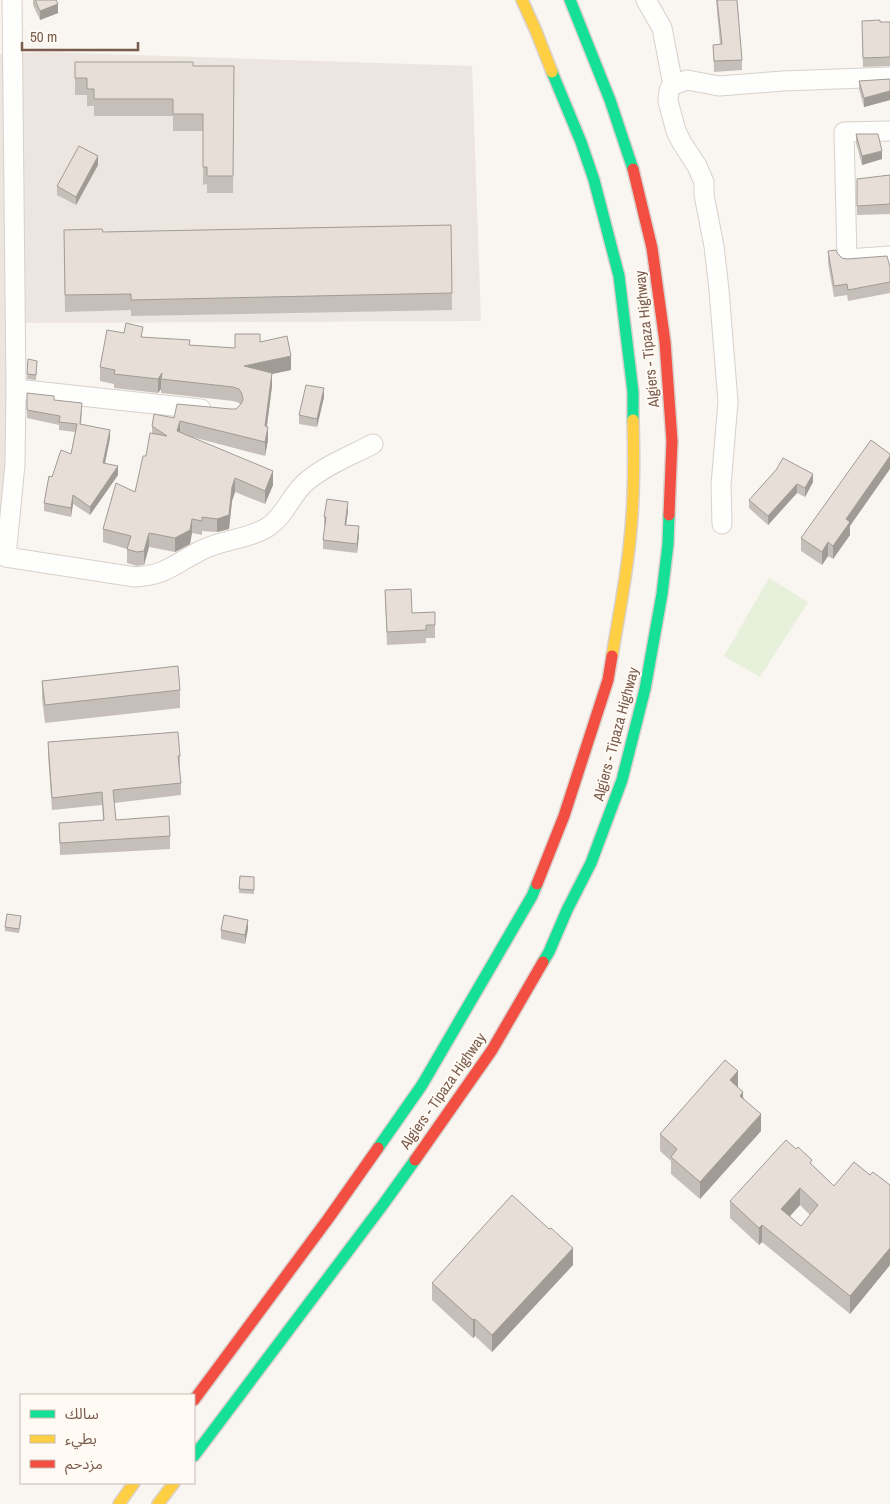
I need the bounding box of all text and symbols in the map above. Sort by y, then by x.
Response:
scale bar [22,20,139,52]
text: 50 m [30,26,57,47]
street label: Algiers - Tipaza Highway [629,269,664,410]
street label: Algiers - Tipaza Highway [587,664,644,804]
street label: Algiers - Tipaza Highway [394,1028,491,1154]
legend [20,1394,195,1484]
text: سالك [65,1403,99,1424]
text: بطيء [65,1428,97,1450]
text: مزدحم [65,1453,103,1475]

